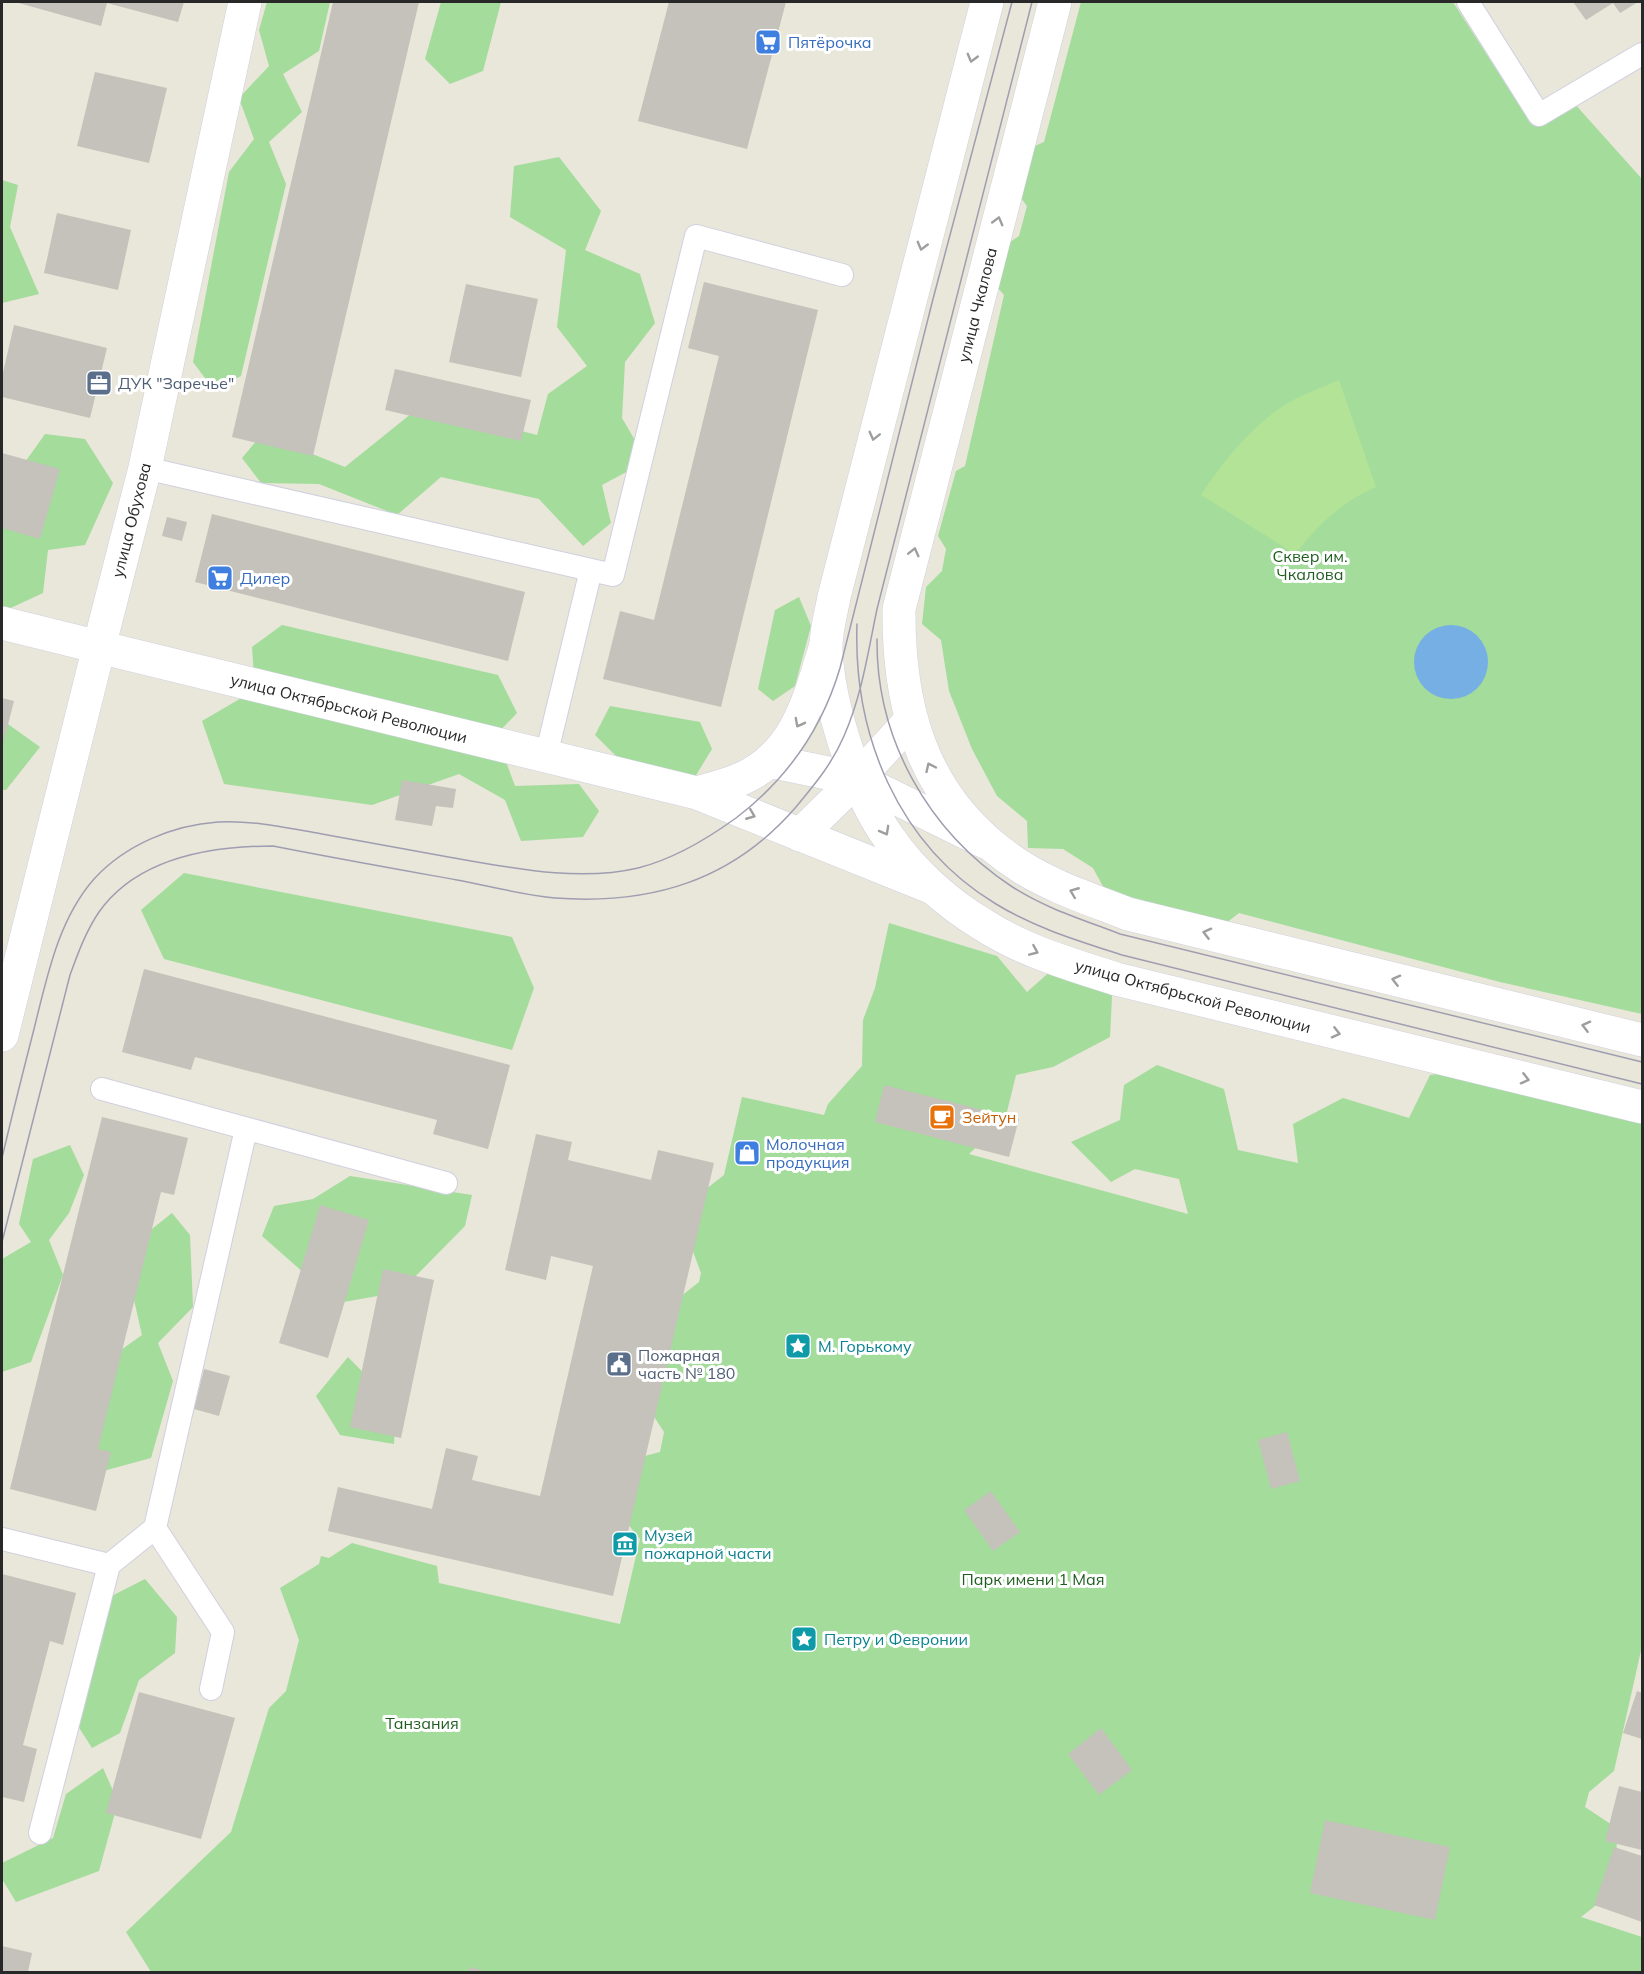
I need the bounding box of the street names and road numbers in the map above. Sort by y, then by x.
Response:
street label: улица Чкалова [953,246,1001,364]
street label: улица Обухова [107,461,155,579]
street label: улица Октябрьской Революции [229,669,469,747]
street label: улица Октябрьской Революции [1073,955,1313,1037]

